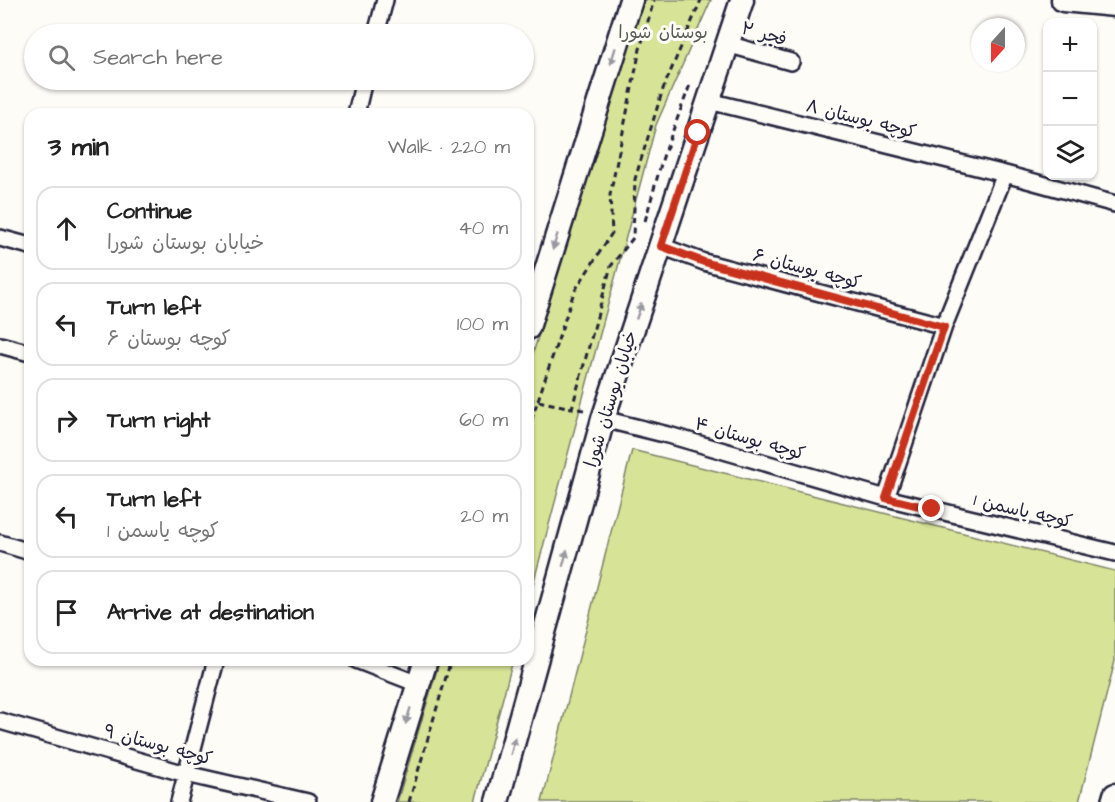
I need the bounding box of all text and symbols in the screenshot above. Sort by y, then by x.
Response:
street label: فجر ۲ [738,16,790,52]
north arrow [971,18,1025,72]
map controls [1043,18,1097,180]
button: + [1043,18,1097,72]
park label: بوستان شورا [618,20,708,45]
search box [24,24,534,90]
icon: search [45,41,78,74]
text: Search here [93,42,223,73]
one-way arrow [608,47,617,65]
button: − [1043,72,1097,126]
street label: کوچه بوستان ۸ [803,93,919,145]
route start [684,119,710,145]
button: layers [1043,126,1097,180]
text: 3 min [48,129,109,165]
text: Walk · 220 m [388,133,510,161]
text: Continue [107,196,192,227]
icon: ahead [50,212,83,245]
text: 40 m [458,214,508,242]
text: خیابان بوستان شورا [107,229,264,257]
one-way arrow [550,233,559,251]
street label: کوچه بوستان ۶ [750,243,864,296]
text: Turn left [107,292,201,323]
one-way arrow [635,302,645,320]
icon: left [50,308,83,341]
text: 100 m [457,310,508,338]
text: کوچه بوستان ۶ [107,325,231,353]
street label: خیابان بوستان شورا [578,328,644,470]
icon: right [50,404,83,437]
text: Turn right [107,405,210,436]
text: 60 m [459,406,508,434]
street label: کوچه بوستان ۴ [692,411,808,467]
text: Turn left [107,484,201,515]
street label: کوچه یاسمن 1 [971,487,1075,535]
route end [918,495,944,521]
icon: left [50,500,83,533]
text: 20 m [460,502,508,530]
text: کوچه یاسمن 1 [107,517,219,545]
one-way arrow [560,549,570,567]
icon: arrive [50,596,83,629]
text: Arrive at destination [107,597,314,628]
one-way arrow [403,707,412,725]
street label: کوچه بوستان ۹ [101,718,215,772]
one-way arrow [508,736,518,755]

